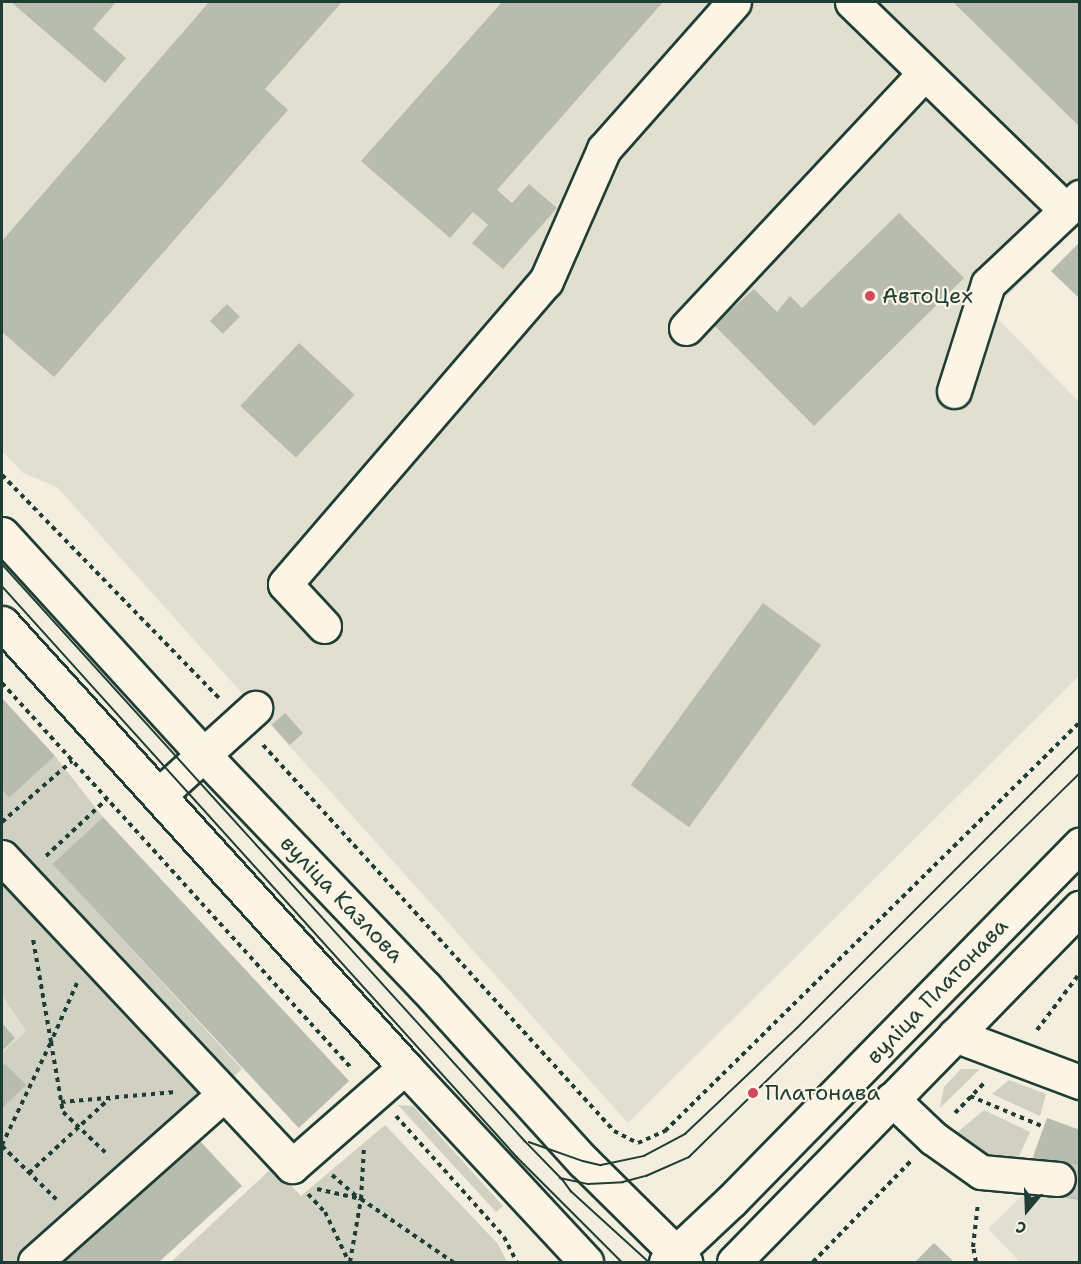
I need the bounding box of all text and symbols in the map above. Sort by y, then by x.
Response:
place label: АвтоЦех [882,283,973,309]
marker: АвтоЦех [863,289,877,303]
street label: вуліца Казлова [275,830,409,968]
street label: вуліца Платонава [861,913,1013,1069]
place label: Платонава [765,1080,880,1106]
marker: Платонава [746,1086,760,1100]
north arrow [997,1180,1057,1240]
text: С [1013,1216,1029,1239]

